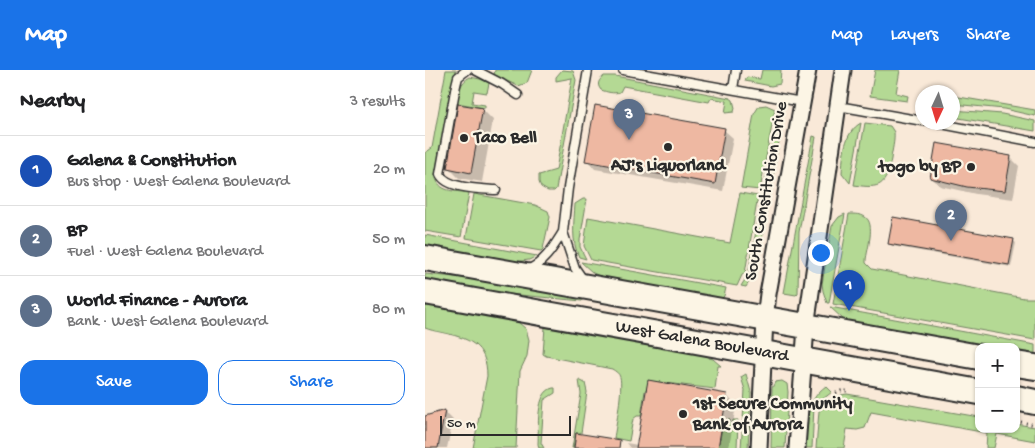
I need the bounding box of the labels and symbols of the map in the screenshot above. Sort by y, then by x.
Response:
north arrow [915,85,960,130]
pin: 3 [613,99,645,140]
street label: South Constitution Drive [741,99,793,282]
place label: Taco Bell [472,128,537,149]
marker: Taco Bell [458,132,470,144]
marker: AJ's Liquorland [662,141,674,153]
place label: AJ's Liquorland [610,156,727,177]
place label: togo by BP [877,157,962,178]
marker: togo by BP [965,161,977,173]
pin: 2 [935,200,967,241]
your location [808,240,834,266]
pin: 1 [833,270,865,311]
street label: West Galena Boulevard [614,316,792,368]
place label: 1st Secure Community Bank of Aurora [692,394,853,436]
marker: 1st Secure Community Bank of Aurora [677,408,689,420]
scale bar [440,413,571,436]

